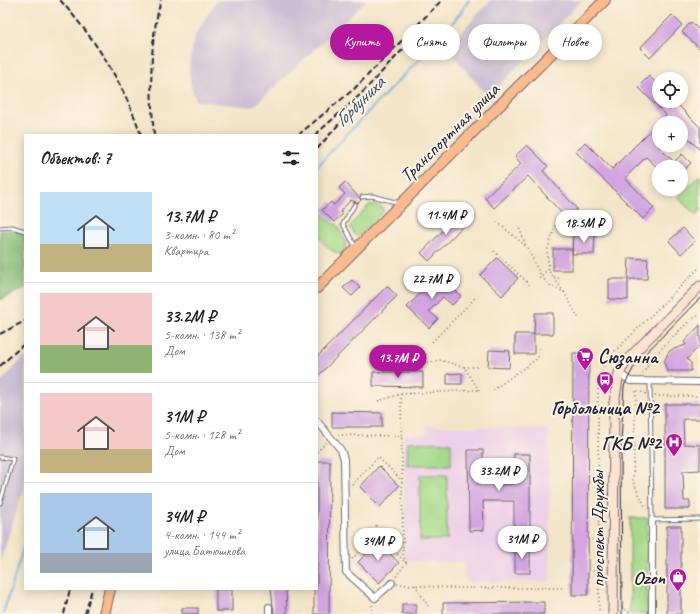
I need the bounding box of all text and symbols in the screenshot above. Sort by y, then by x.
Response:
chip: Купить [330,24,394,60]
chip: Снять [402,24,460,60]
chip: Фильтры [468,24,540,60]
chip: Новое [548,24,602,60]
water label: Горбуниха [329,69,392,132]
map controls [652,72,688,196]
button: locate [652,72,688,108]
street label: Транспортная улица [395,77,506,188]
button: + [652,116,688,152]
icon: filters [280,147,302,169]
text: Объектов: 7 [40,148,111,169]
button: − [652,160,688,196]
pin: 11.4M ₽ [409,202,483,236]
text: 13.7M ₽ [164,206,216,227]
text: 11.4M ₽ [426,207,466,223]
icon: home [72,208,120,256]
pin: 18.5M ₽ [547,210,621,244]
text: 18.5M ₽ [564,215,604,231]
text: 3-комн. · 80 m² [164,227,234,243]
text: Квартира [164,243,208,259]
pin: 22.7M ₽ [395,266,469,300]
text: 22.7M ₽ [412,271,452,287]
text: 33.2M ₽ [164,306,216,327]
icon: home [72,309,120,357]
text: 5-комн. · 138 m² [164,327,240,343]
text: Дом [164,343,185,359]
pin: 13.7M ₽ [361,345,435,379]
place label: Сюзанна [598,345,659,370]
supermarket icon: Сюзанна [575,346,595,371]
text: 13.7M ₽ [378,350,418,366]
bus stop icon: Горбольница №2 [595,370,615,395]
place label: Горбольница №2 [551,396,661,420]
text: 31M ₽ [164,406,205,427]
icon: home [72,409,120,457]
text: 5-комн. · 128 m² [164,427,240,443]
place label: ГКБ №2 [602,431,663,455]
hospital icon: ГКБ №2 [664,432,684,457]
text: Дом [164,443,185,459]
pin: 33.2M ₽ [462,458,536,492]
text: 33.2M ₽ [479,463,519,479]
street label: проспект Дружбы [586,469,610,587]
text: 34M ₽ [164,506,205,527]
icon: home [72,509,120,557]
pin: 31M ₽ [494,526,550,560]
text: 4-комн. · 144 m² [164,527,240,543]
pin: 34M ₽ [350,528,406,562]
text: 31M ₽ [506,531,538,547]
text: 34M ₽ [362,533,394,549]
text: улица Батюшкова [164,543,245,559]
place label: Ozon [633,566,665,590]
shop icon: Ozon [668,567,688,592]

